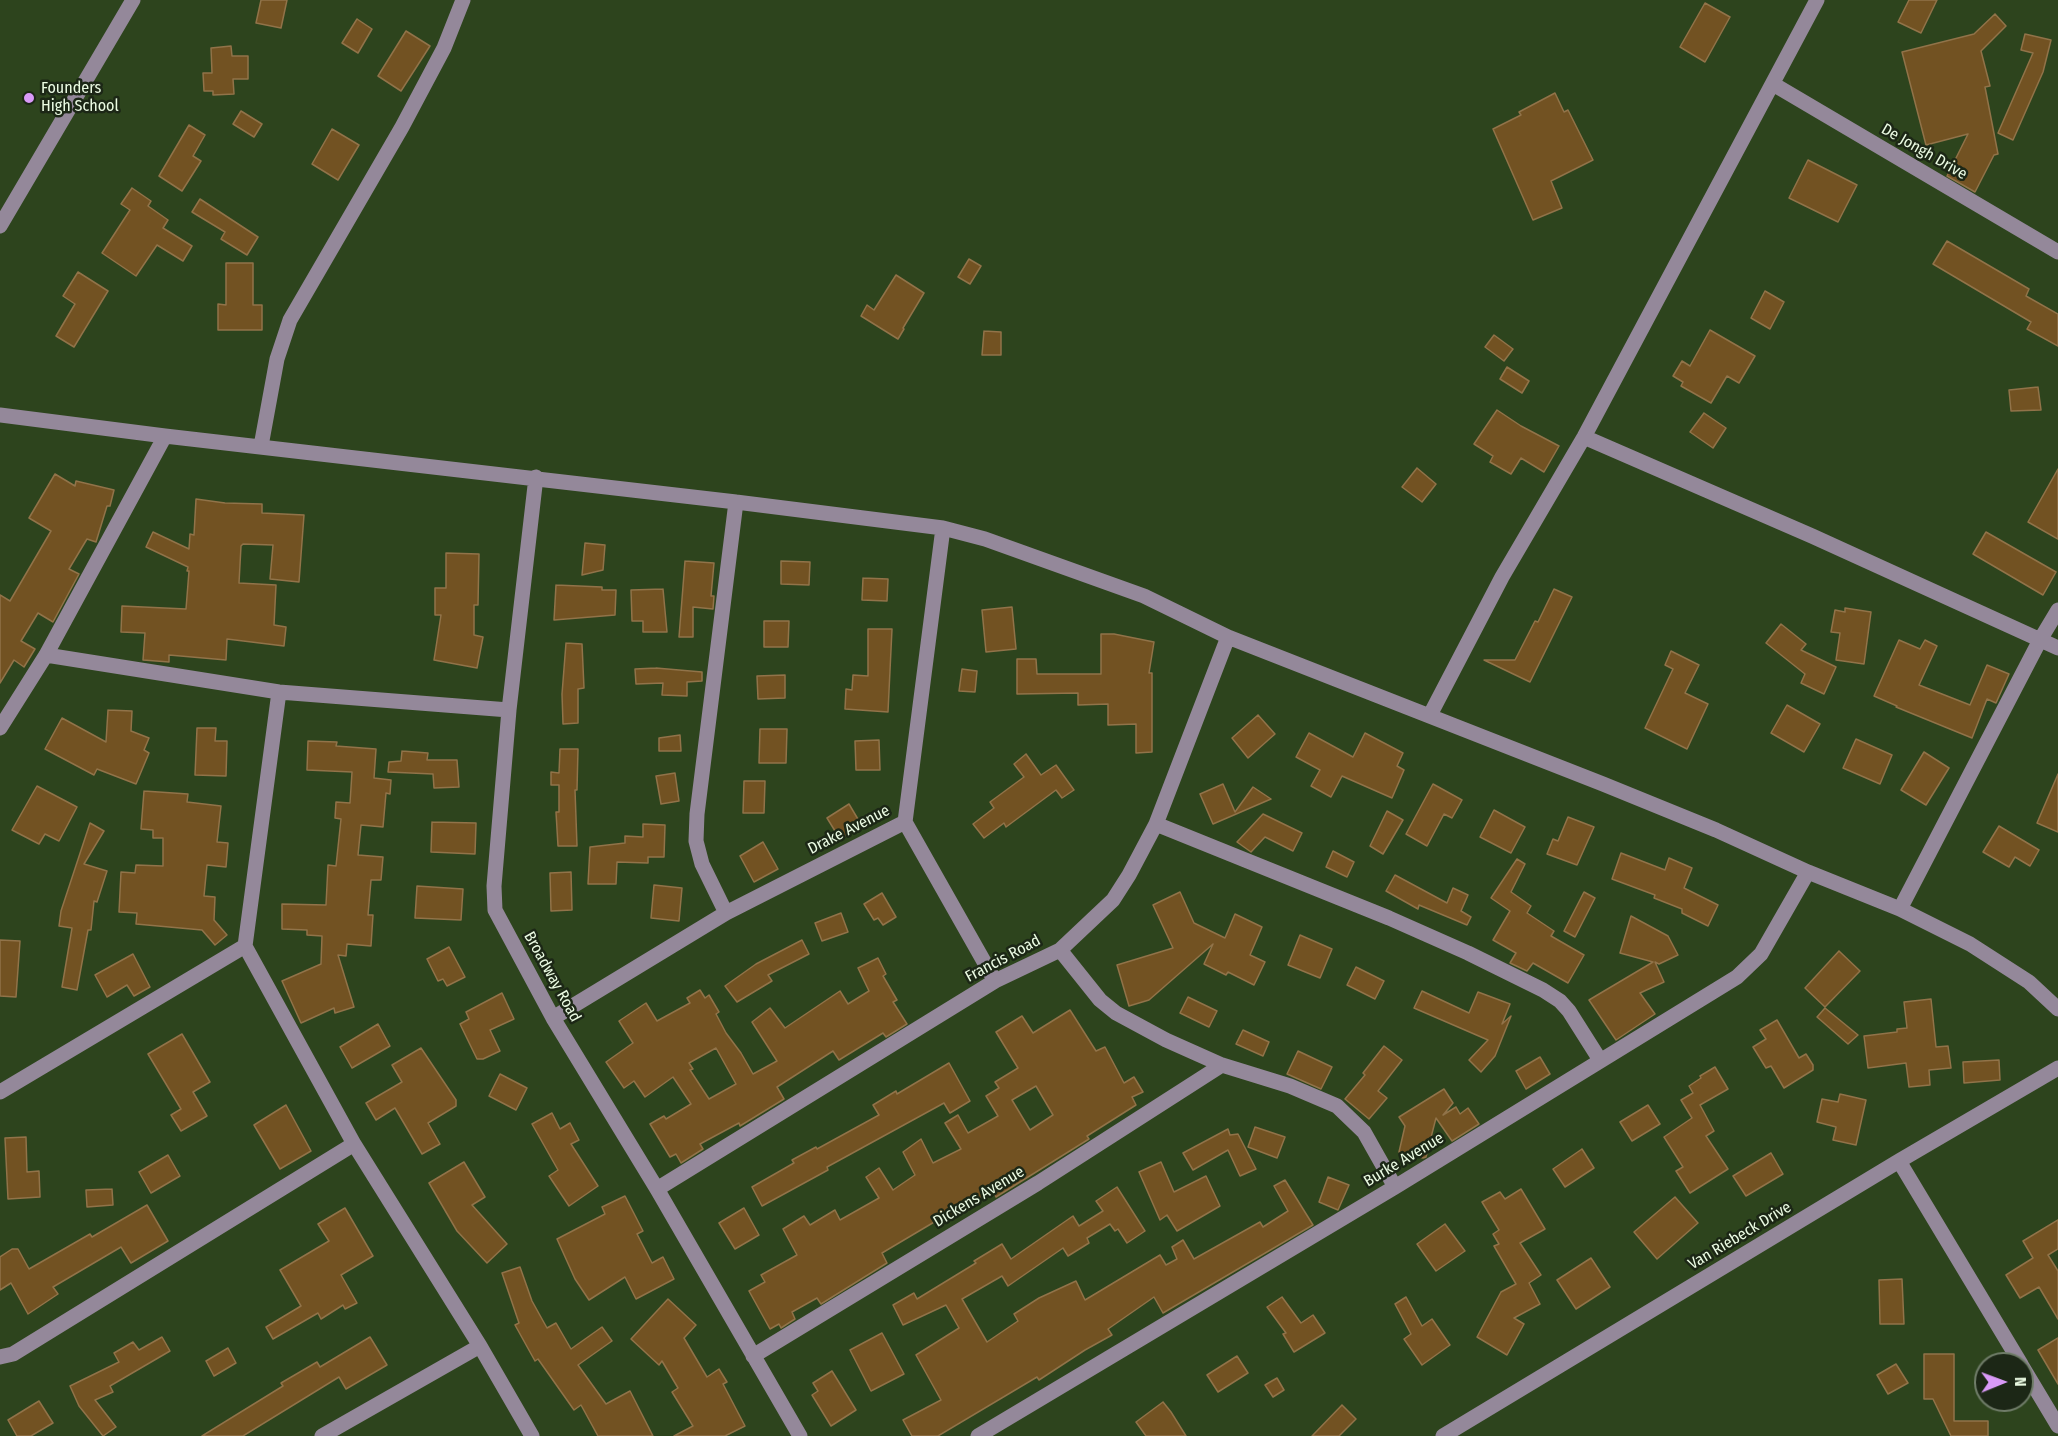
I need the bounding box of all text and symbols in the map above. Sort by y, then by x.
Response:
place label: Founders High School [41,79,119,117]
marker: Founders High School [22,91,36,105]
street label: De Jongh Drive [1878,120,1970,184]
street label: Drake Avenue [805,801,893,859]
street label: Broadway Road [519,928,585,1026]
street label: Francis Road [962,931,1044,987]
street label: Burke Avenue [1361,1129,1447,1191]
street label: Dickens Avenue [930,1162,1028,1232]
street label: Van Riebeck Drive [1685,1198,1795,1274]
north arrow [1974,1352,2034,1412]
text: N [2011,1377,2030,1387]

